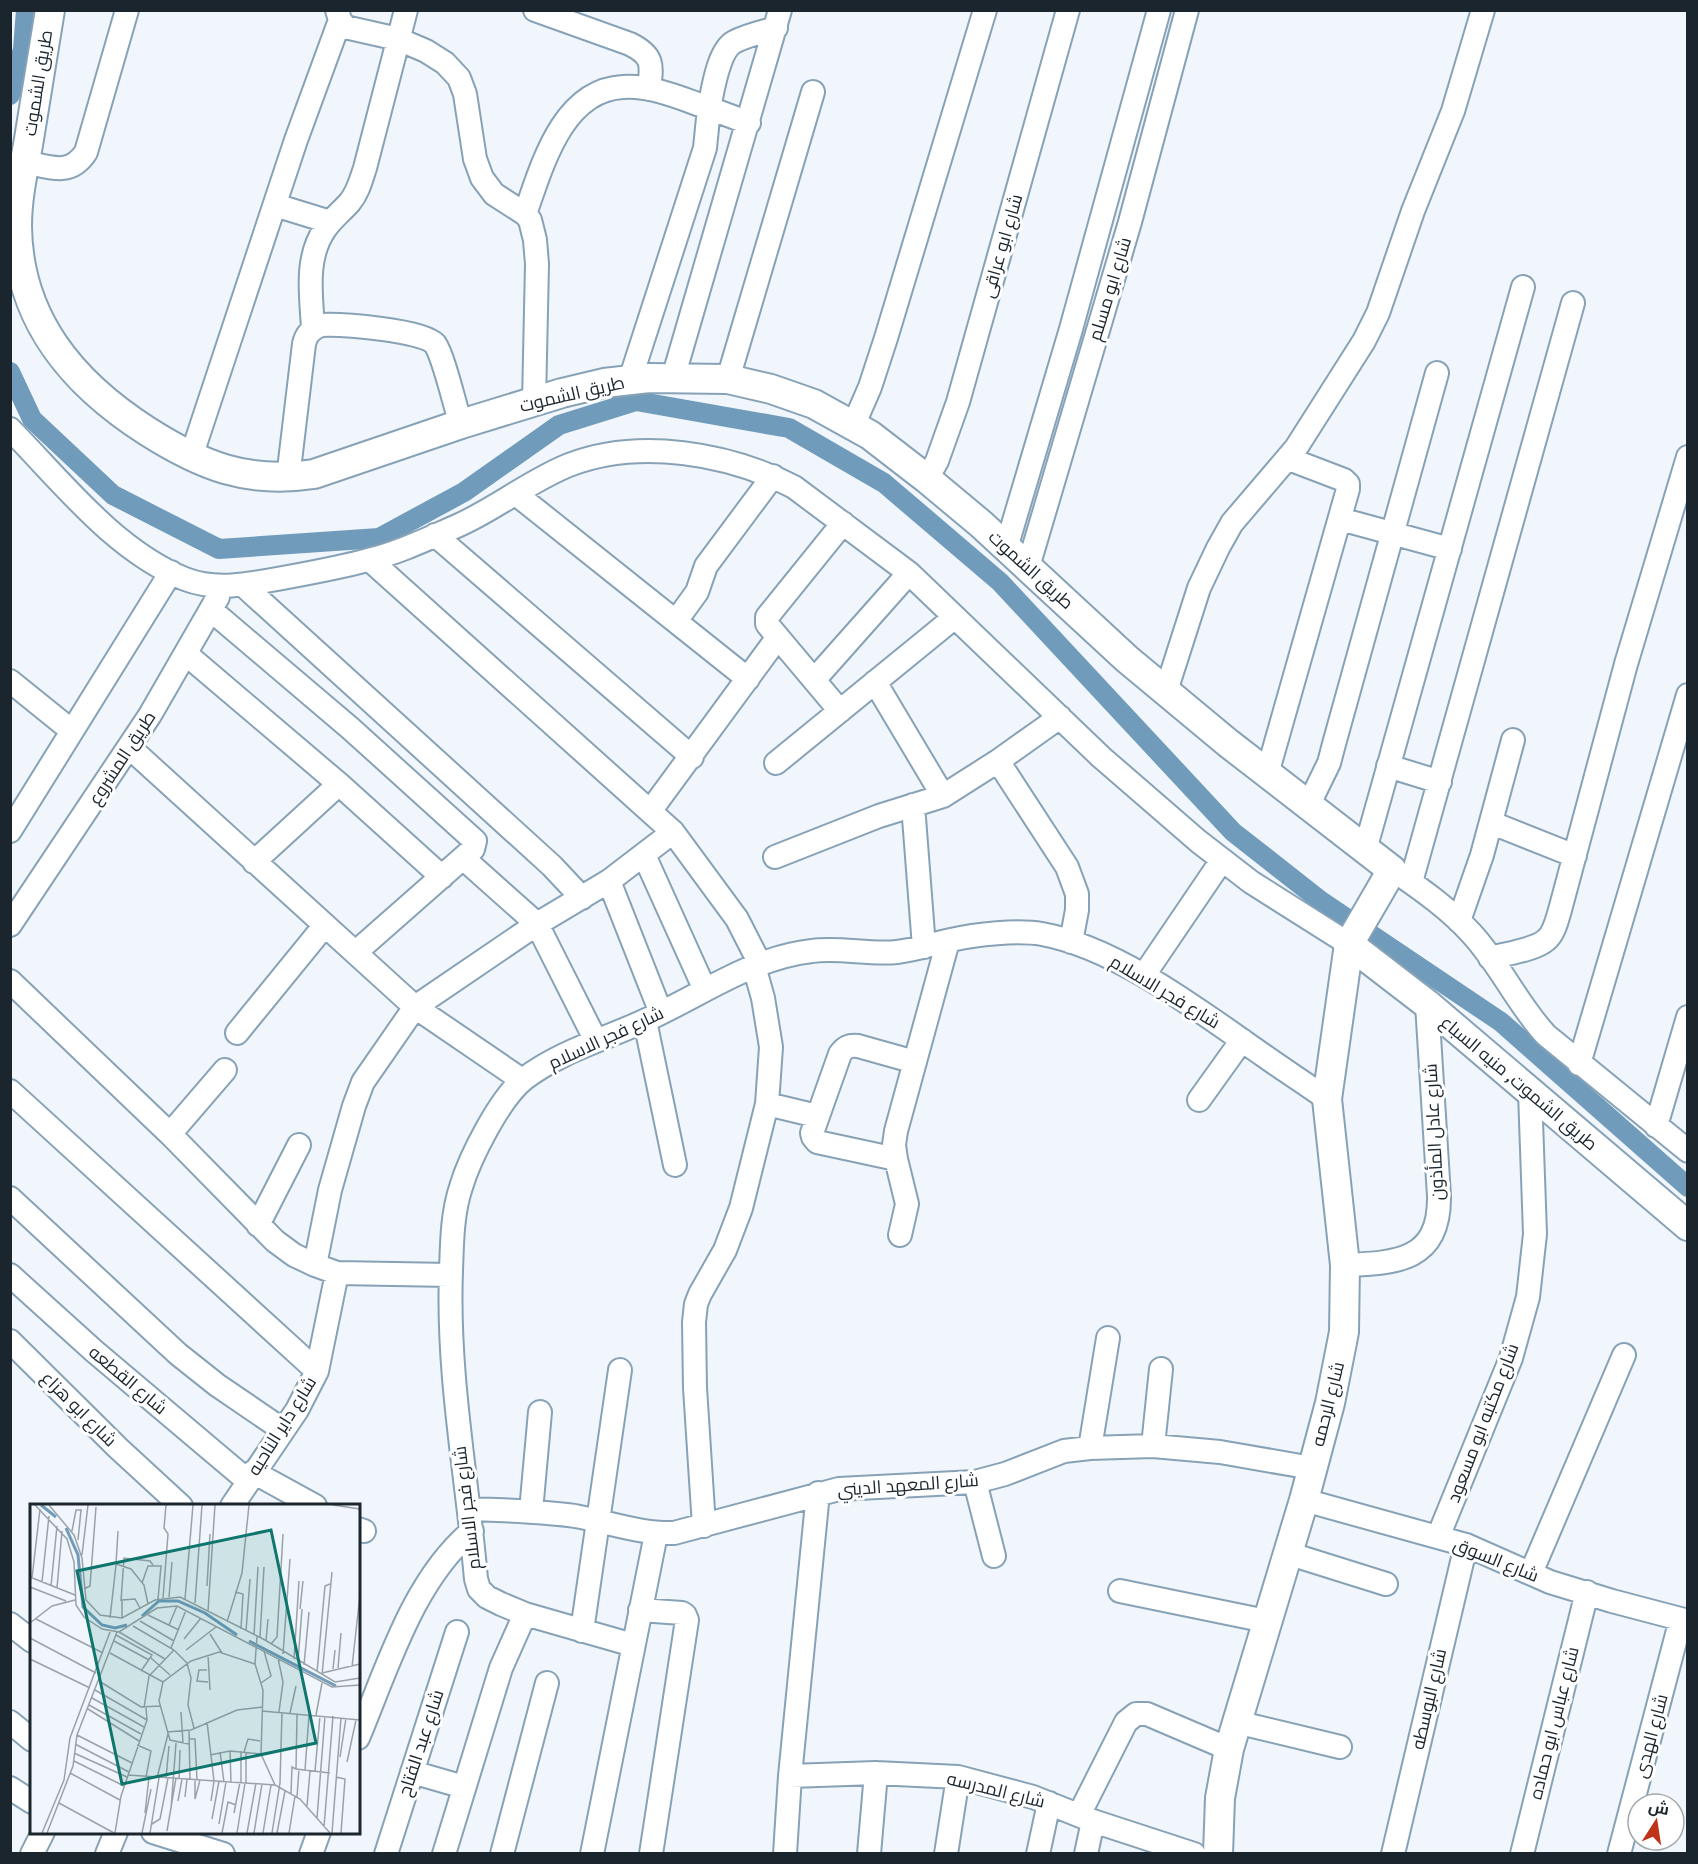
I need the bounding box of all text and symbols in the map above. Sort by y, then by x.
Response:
street label: طريق الشموت [19,28,58,138]
street label: شارع ابو عراقى [977,192,1028,301]
street label: شارع ابو مسلم [1084,234,1137,344]
street label: طريق الشموت [517,371,627,418]
street label: طريق الشموت [983,526,1078,615]
street label: طريق المشروع [84,707,161,810]
street label: شارع فجر الاسلام [1105,950,1224,1034]
street label: شارع فجر الاسلام [545,1002,668,1075]
street label: طريق الشموت, منيه السباع [1435,1011,1602,1156]
street label: شارع عادل المأذون [1419,1063,1450,1201]
street label: شارع مكتبه ابو مسعود [1442,1340,1524,1506]
street label: شارع القطعه [84,1341,172,1420]
street label: شارع الرحمه [1307,1359,1350,1449]
street label: شارع ابو هزاع [36,1367,121,1452]
street label: شارع داير الناحيه [243,1372,322,1480]
street label: شارع فجر الاسلام [448,1445,487,1571]
street label: شارع المعهد الديني [836,1469,980,1504]
inset map [30,1504,360,1834]
street label: شارع السوق [1450,1533,1542,1588]
street label: شارع عباس ابو حماده [1524,1644,1585,1802]
street label: شارع البوسطه [1407,1646,1452,1752]
street label: شارع عبد الفتاح [393,1687,450,1799]
street label: شارع الهدى [1629,1691,1674,1781]
street label: شارع المدرسه [944,1767,1047,1814]
north arrow [1626,1792,1686,1852]
text: ش [1647,1796,1671,1820]

